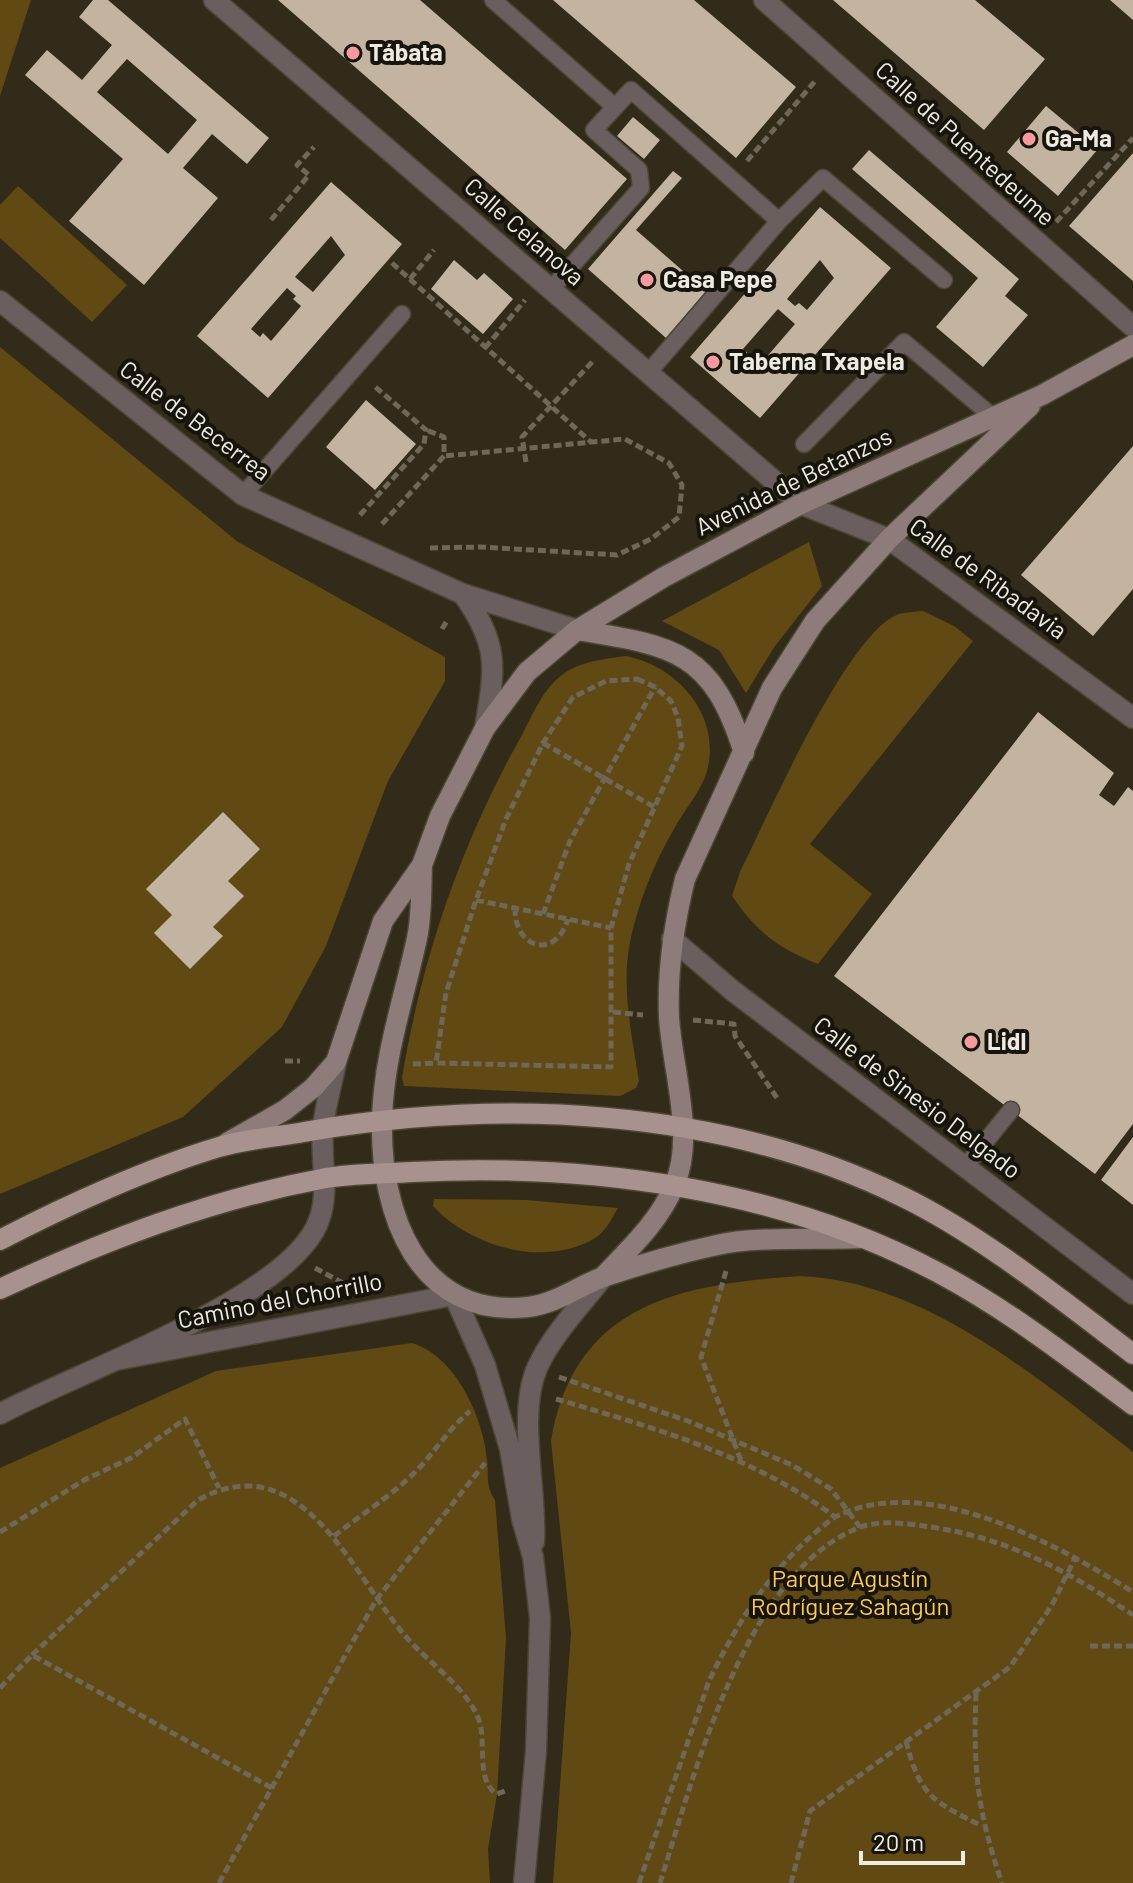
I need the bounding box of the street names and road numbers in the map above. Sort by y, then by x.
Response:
street label: Calle de Puentedeume [870,55,1062,231]
street label: Calle Celanova [459,171,591,291]
street label: Calle de Becerrea [115,354,277,486]
street label: Avenida de Betanzos [691,421,896,541]
street label: Calle de Ribadavia [905,511,1073,645]
street label: Calle de Sinesio Delgado [809,1010,1027,1184]
street label: Camino del Chorrillo [175,1265,384,1334]

